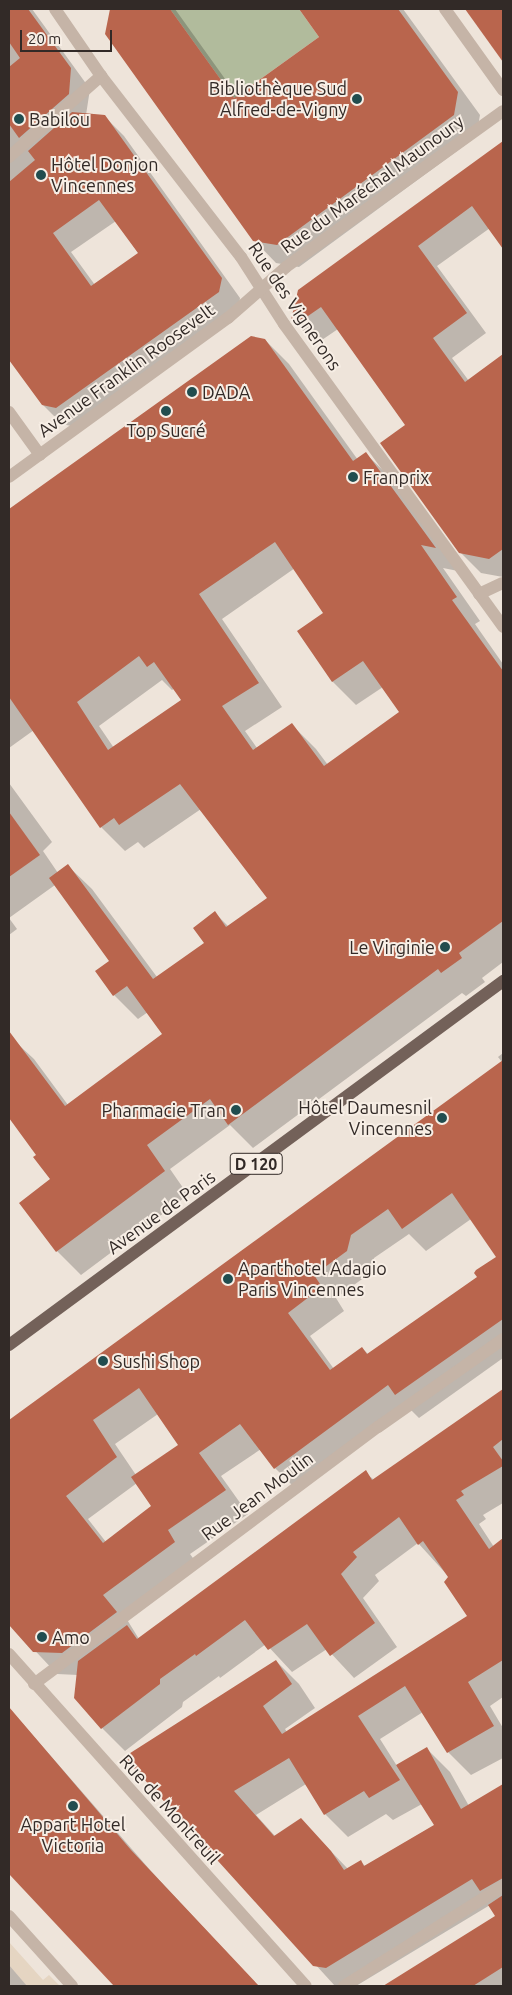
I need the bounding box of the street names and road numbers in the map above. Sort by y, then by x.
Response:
street label: Rue du Maréchal Maunoury [276,110,468,258]
street label: Rue des Vignerons [244,238,346,374]
street label: Avenue Franklin Roosevelt [33,299,219,441]
road number: D 120 [228,1150,284,1178]
street label: Avenue de Paris [103,1166,219,1258]
street label: Rue Jean Moulin [197,1447,317,1545]
street label: Rue de Montreuil [115,1750,225,1868]

